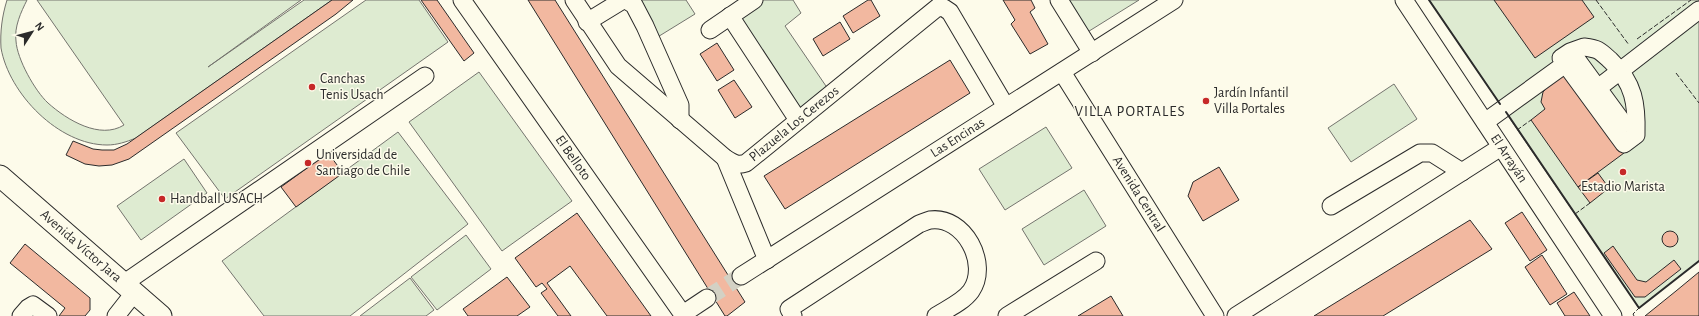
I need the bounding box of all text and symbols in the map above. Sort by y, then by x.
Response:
north arrow [12,12,52,52]
text: N [33,20,46,33]
place label: Canchas Tenis Usach [320,72,384,102]
marker: Canchas Tenis Usach [307,82,317,92]
street label: Plazuela Los Cerezos [747,83,842,164]
place label: Jardín Infantil Villa Portales [1214,86,1289,116]
marker: Jardín Infantil Villa Portales [1201,96,1211,106]
district label: VILLA PORTALES [1075,104,1185,119]
street label: Las Encinas [928,115,987,160]
street label: El Arrayán [1488,132,1530,185]
street label: El Belloto [552,133,594,183]
place label: Universidad de Santiago de Chile [316,148,410,178]
street label: Avenida Central [1110,154,1167,234]
marker: Universidad de Santiago de Chile [303,158,313,168]
marker: Estadio Marista [1618,167,1628,177]
place label: Estadio Marista [1581,180,1665,194]
place label: Handball USACH [170,192,263,206]
marker: Handball USACH [157,194,167,204]
street label: Avenida Víctor Jara [37,207,124,285]

